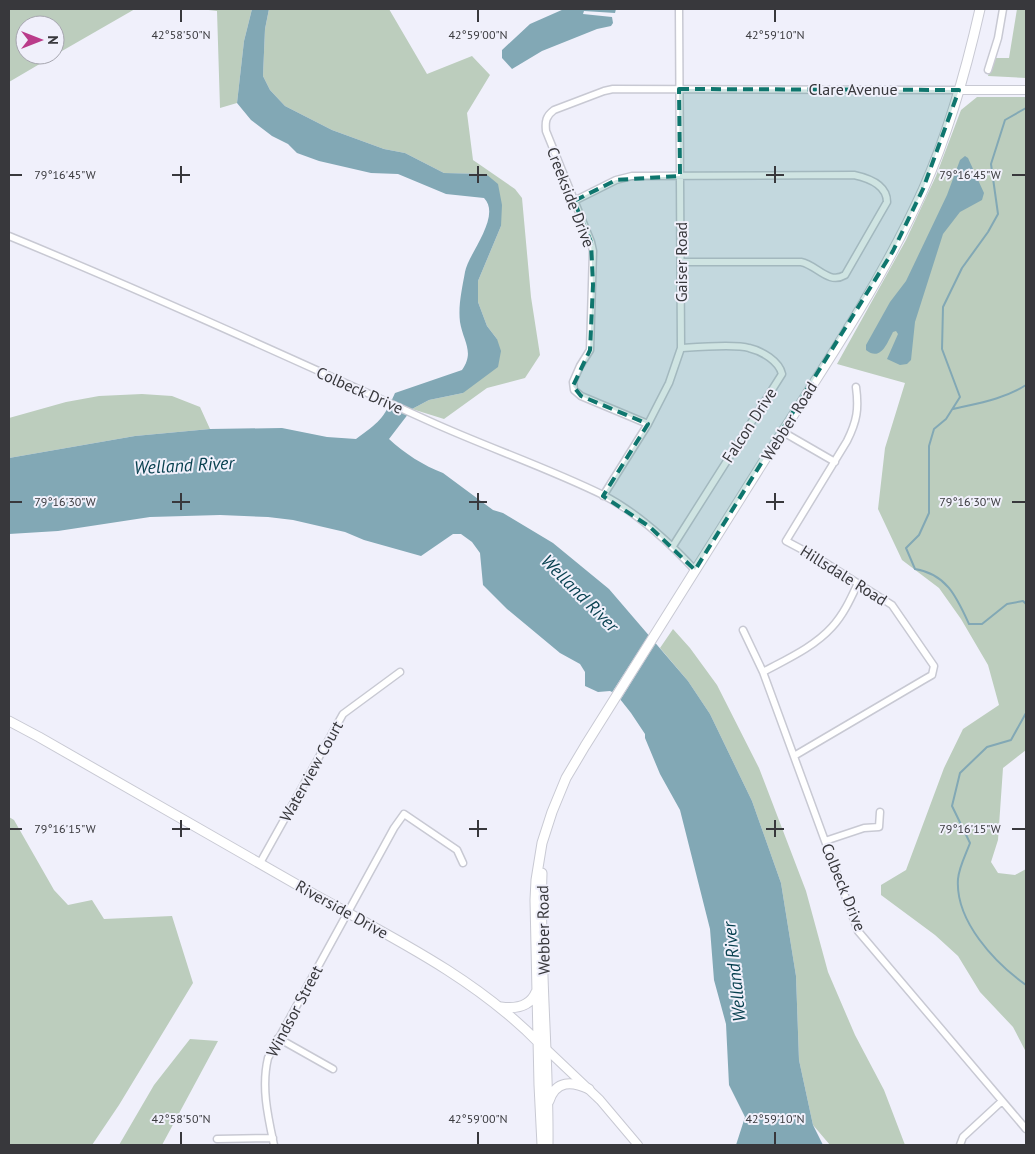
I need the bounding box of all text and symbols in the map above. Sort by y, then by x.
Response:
north arrow [15,15,65,65]
text: 42°58'50"N [151,27,211,42]
text: 42°59'00"N [448,27,508,42]
text: 42°59'10"N [745,27,805,42]
text: N [44,35,62,45]
street label: Clare Avenue [808,79,898,99]
street label: Creekside Drive [543,144,599,250]
text: 79°16'45"W [34,167,96,182]
text: 79°16'45"W [939,167,1001,182]
street label: Gaiser Road [671,222,691,302]
street label: Colbeck Drive [313,362,407,418]
street label: Webber Road [757,378,821,464]
street label: Falcon Drive [717,384,781,466]
water label: Welland River [133,451,236,479]
text: 79°16'30"W [34,494,96,509]
text: 79°16'30"W [939,494,1001,509]
street label: Hillsdale Road [797,540,891,610]
water label: Welland River [536,549,624,637]
street label: Waterview Court [275,717,347,825]
text: 79°16'15"W [34,821,96,836]
text: 79°16'15"W [939,821,1001,836]
street label: Colbeck Drive [817,840,871,934]
street label: Riverside Drive [292,875,392,943]
street label: Webber Road [532,885,554,975]
water label: Welland River [717,920,751,1023]
street label: Windsor Street [262,961,327,1060]
text: 42°58'50"N [151,1111,211,1126]
text: 42°59'00"N [448,1111,508,1126]
text: 42°59'10"N [745,1111,805,1126]

